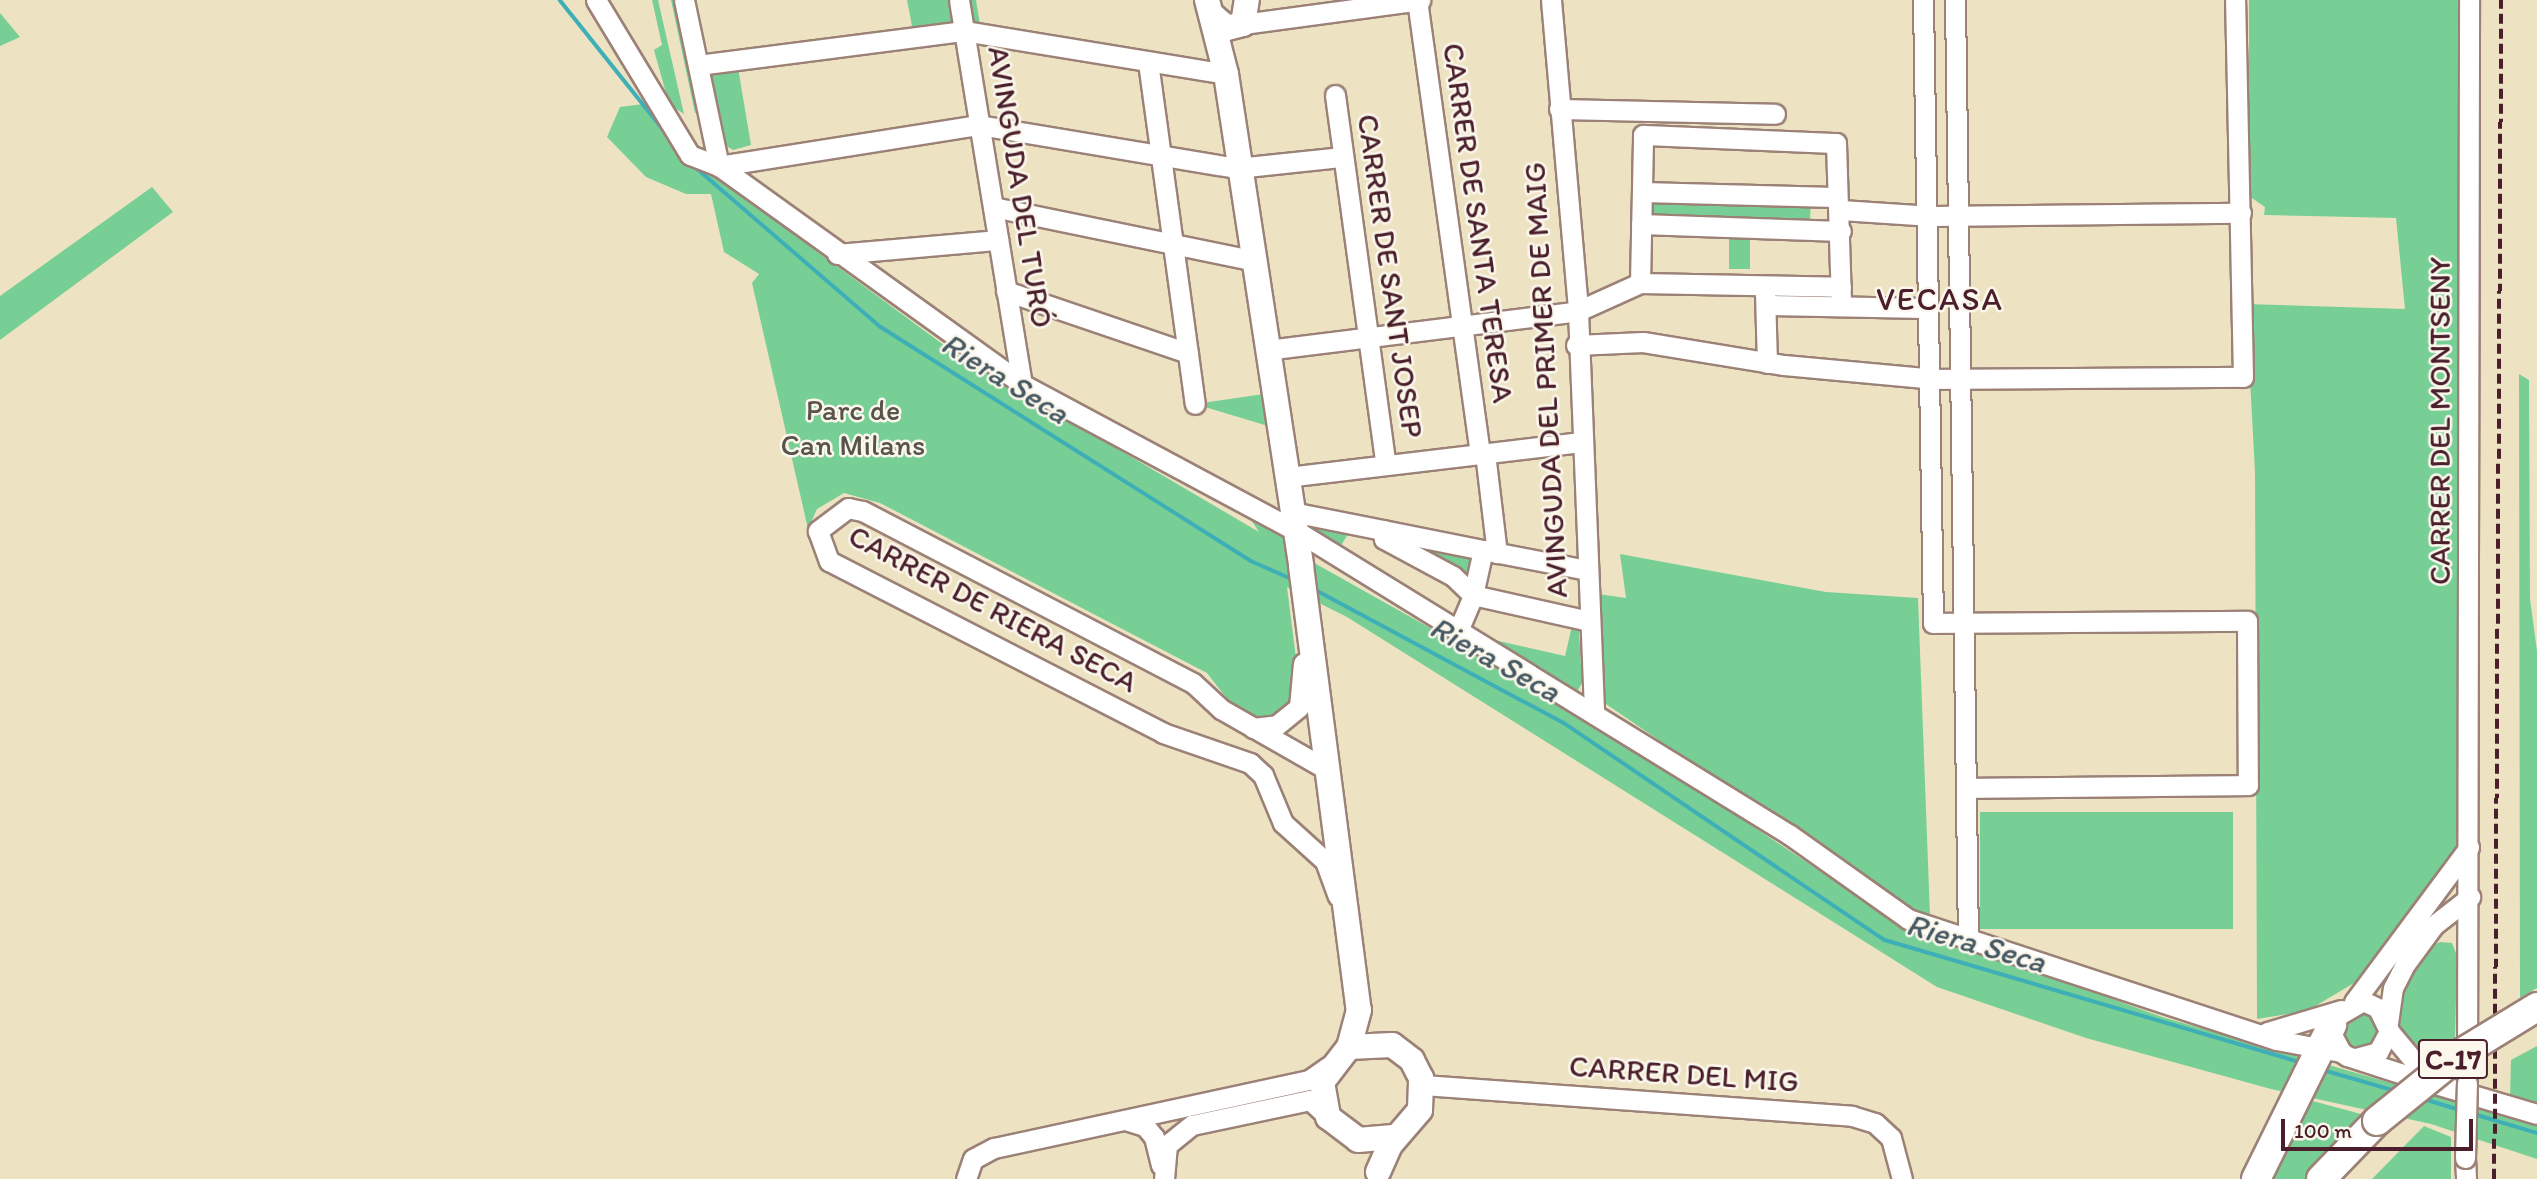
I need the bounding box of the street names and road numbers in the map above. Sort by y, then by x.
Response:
street label: CARRER DE SANTA TERESA [1435,40,1521,406]
street label: AVINGUDA DEL TURÓ [980,43,1060,331]
street label: CARRER DE SANT JOSEP [1349,111,1431,441]
street label: AVINGUDA DEL PRIMER DE MAIG [1517,162,1575,598]
street label: CARRER DEL MONTSENY [2422,257,2458,585]
street label: CARRER DE RIERA SECA [842,517,1144,701]
road number: C-17 [2416,1034,2490,1084]
street label: CARRER DEL MIG [1568,1048,1800,1100]

